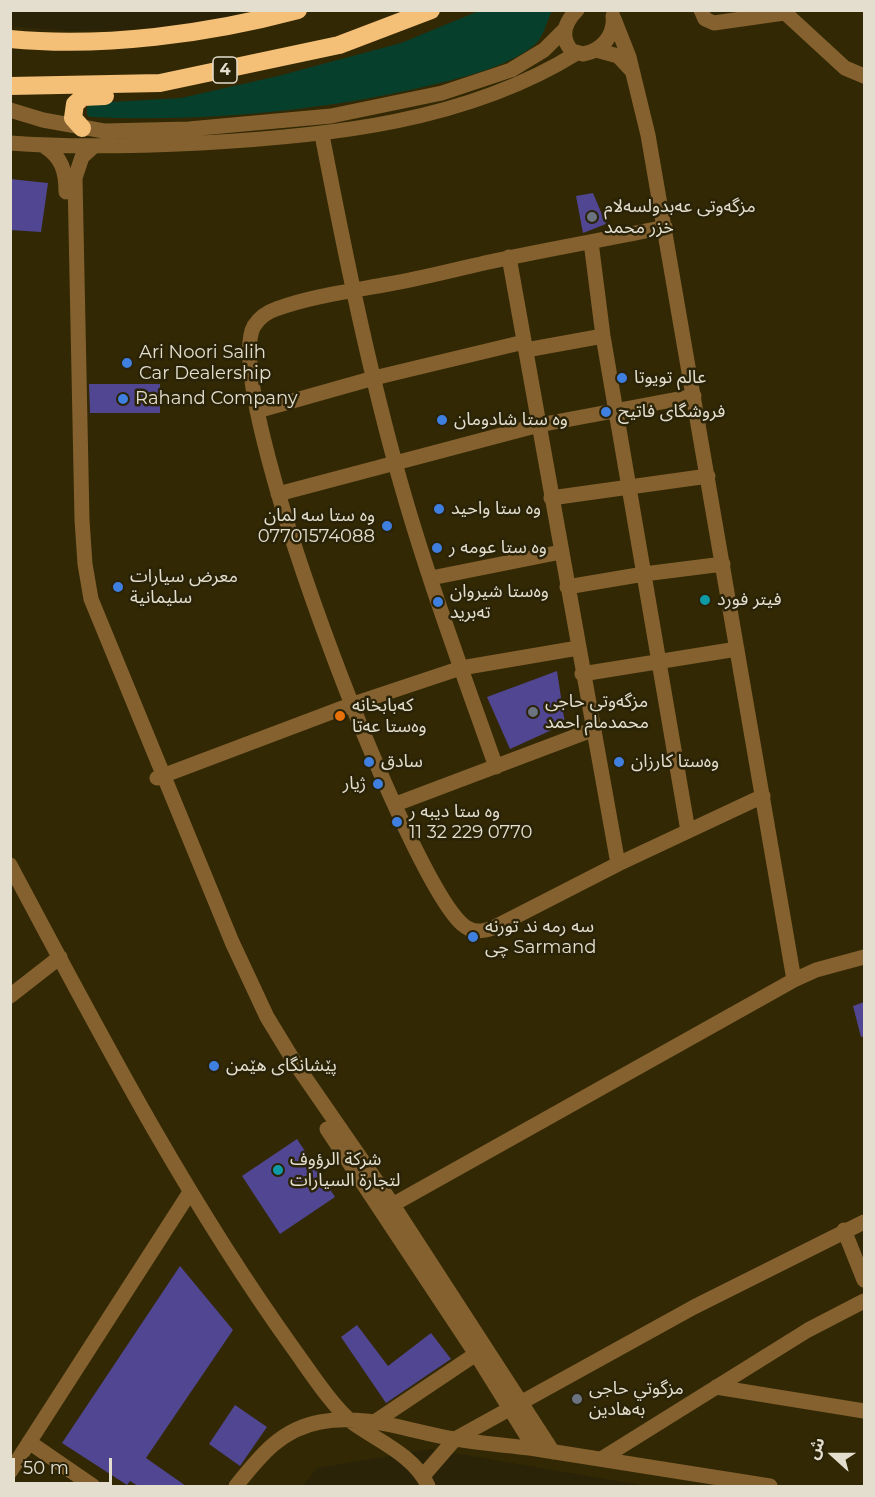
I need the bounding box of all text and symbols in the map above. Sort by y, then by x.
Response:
road number: 4 [213,57,237,83]
place label: مزگەوتی عەبدولسەلام خزر محمد [604,196,756,238]
marker: مزگەوتی عەبدولسەلام خزر محمد [585,210,599,224]
place label: Ari Noori Salih Car Dealership [139,342,271,385]
marker: Ari Noori Salih Car Dealership [120,356,134,370]
place label: عالم تويوتا [634,367,706,389]
marker: عالم تويوتا [615,371,629,385]
place label: Rahand Company [135,388,297,410]
marker: Rahand Company [116,392,130,406]
place label: فروشگاى فاتيح [618,401,725,423]
marker: فروشگاى فاتيح [599,405,613,419]
place label: وه ستا شادومان [454,409,568,431]
marker: وه ستا شادومان [435,413,449,427]
place label: وه ستا واحید [451,498,541,520]
marker: وه ستا واحید [432,502,446,516]
place label: وه ستا سه لمان 07701574088 [258,505,375,548]
marker: وه ستا سه لمان 07701574088 [380,519,394,533]
place label: وه ستا عومه ر [449,537,547,559]
marker: وه ستا عومه ر [430,541,444,555]
place label: معرض سيارات سليمانية [130,566,238,608]
marker: معرض سيارات سليمانية [111,580,125,594]
place label: وەستا شیروان تەبرید [450,581,549,624]
place label: فيتر فورد [717,589,782,611]
marker: فيتر فورد [698,593,712,607]
marker: وەستا شیروان تەبرید [431,595,445,609]
place label: مزگەوتی حاجی محمدمام احمد [545,691,649,734]
place label: کەبابخانە وەستا عەتا [352,695,427,738]
marker: مزگەوتی حاجی محمدمام احمد [526,705,540,719]
marker: کەبابخانە وەستا عەتا [333,709,347,723]
place label: سادق [381,751,423,773]
place label: وەستا کارزان [631,751,719,773]
marker: سادق [362,755,376,769]
marker: وەستا کارزان [612,755,626,769]
place label: ژیار [343,773,366,795]
marker: ژیار [371,777,385,791]
place label: وه ستا دیبه ر 11 32 229 0770 [409,801,532,844]
marker: وه ستا دیبه ر 11 32 229 0770 [390,815,404,829]
place label: سه رمه ند تورنه چی Sarmand [485,916,596,958]
marker: سه رمه ند تورنه چی Sarmand [466,930,480,944]
place label: پێشانگای هێمن [226,1055,337,1077]
marker: پێشانگای هێمن [207,1059,221,1073]
place label: شركة الرؤوف لتجارة السيارات [290,1149,401,1192]
marker: شركة الرؤوف لتجارة السيارات [271,1163,285,1177]
place label: مزگوتي حاجی بەهادین [589,1378,684,1420]
marker: مزگوتي حاجی بەهادین [570,1392,584,1406]
north arrow [803,1425,863,1485]
text: ش [803,1435,829,1462]
scale bar [15,1446,116,1484]
text: 50 m [23,1457,69,1479]

